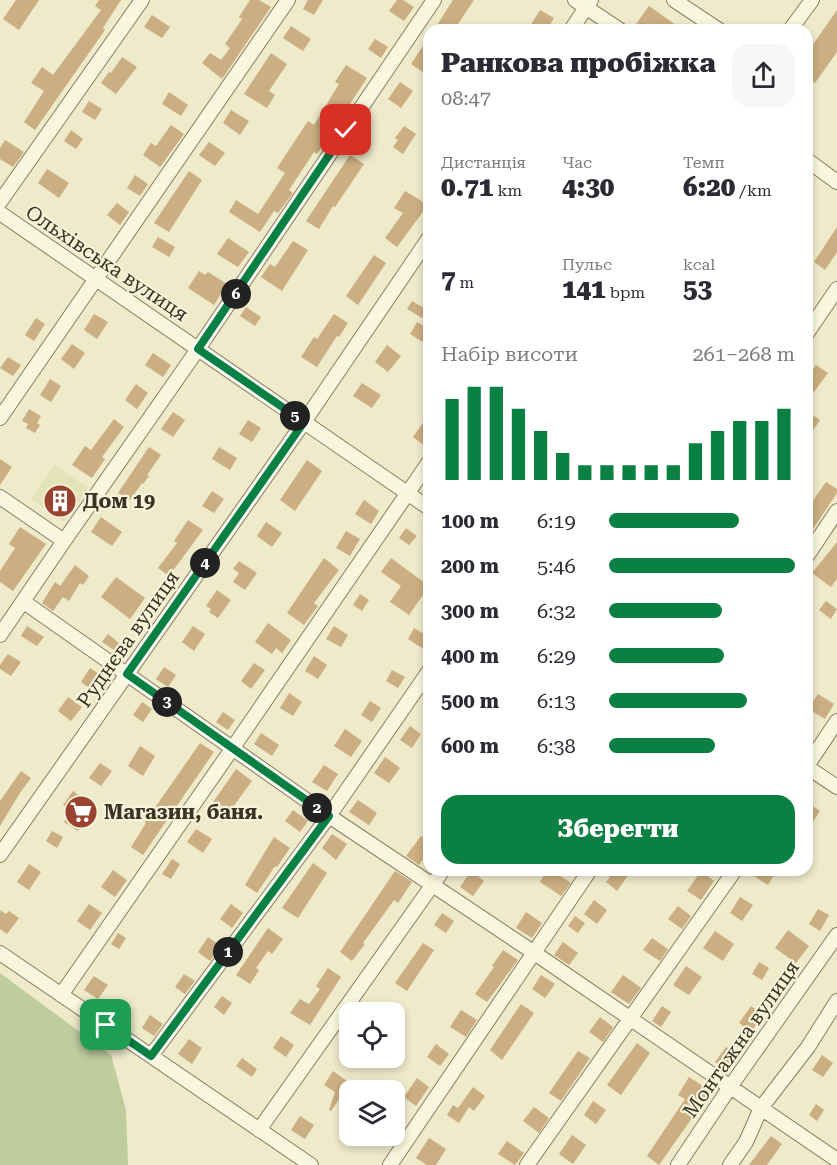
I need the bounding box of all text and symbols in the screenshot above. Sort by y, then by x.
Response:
button: share [732,44,795,107]
text: Ранкова пробіжка [441,47,716,79]
text: 08:47 [441,86,491,110]
pin [320,104,371,155]
icon: check [329,113,362,146]
text: Дистанція [441,153,526,172]
text: Час [562,153,592,172]
text: Темп [683,153,725,172]
text: 0.71 [441,172,493,202]
text: 4:30 [562,172,614,202]
text: 6:20 [683,172,735,202]
text: km [493,181,522,200]
text: /km [735,181,772,200]
street label: Ольхівська вулиця [21,200,193,326]
text: Пульс [562,255,612,274]
text: kcal [683,255,715,274]
text: 7 [441,264,456,294]
text: m [456,273,474,292]
text: 141 [562,274,606,304]
text: 53 [683,274,712,304]
pin: 6 [221,279,251,309]
text: bpm [606,283,645,302]
text: 6 [232,284,240,303]
text: Набір висоти [441,342,578,366]
text: 261–268 m [692,342,795,366]
pin: 5 [280,401,310,431]
text: 5 [291,406,299,425]
building icon: Дом 19 [42,483,78,519]
place label: Дом 19 [83,489,155,513]
text: 100 m [441,509,499,533]
text: 6:19 [537,509,576,533]
pin: 4 [190,548,220,578]
text: 4 [201,553,209,572]
text: 200 m [441,554,499,578]
text: 5:46 [537,554,576,578]
street label: Руднєва вулиця [72,566,184,712]
text: 300 m [441,599,499,623]
text: 6:32 [537,599,576,623]
text: 400 m [441,644,499,668]
text: 6:29 [537,644,576,668]
pin: 3 [152,687,182,717]
text: 500 m [441,689,499,713]
text: 6:13 [537,689,576,713]
text: 3 [163,692,171,711]
text: 600 m [441,734,499,758]
text: 6:38 [537,734,576,758]
pin: 2 [302,793,332,823]
supermarket icon: Магазин, баня. [63,794,99,830]
button: Зберегти [441,795,795,864]
text: 2 [313,798,321,817]
place label: Магазин, баня. [104,800,263,824]
pin: 1 [213,937,243,967]
text: 1 [224,942,232,961]
street label: Монтажна вулиця [678,956,804,1122]
pin [80,999,131,1050]
map controls [339,1002,405,1146]
button: locate [339,1002,405,1068]
icon: arrive [89,1008,122,1041]
button: layers [339,1080,405,1146]

